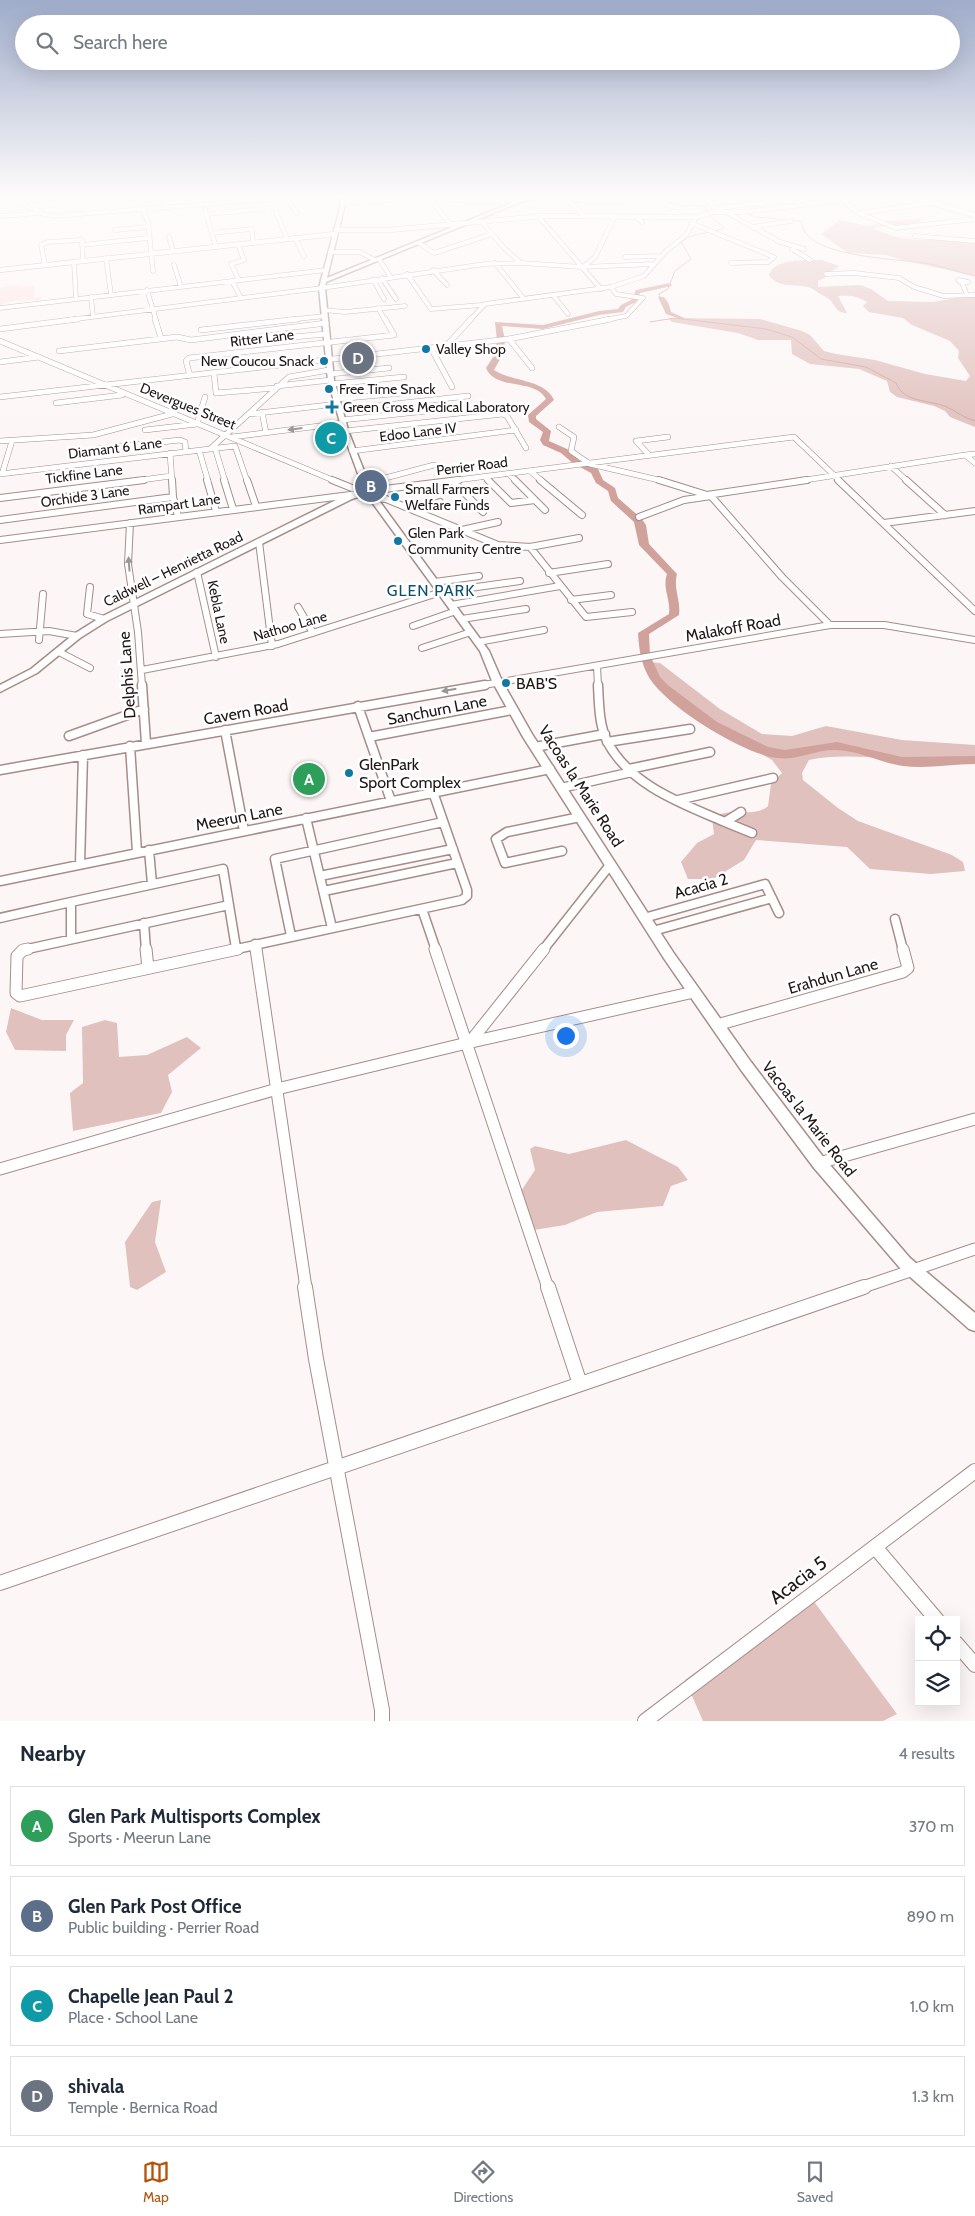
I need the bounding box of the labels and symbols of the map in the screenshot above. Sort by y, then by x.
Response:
street label: Ritter Lane [229,325,295,351]
pin: D [342,339,374,377]
place label: Valley Shop [436,340,506,358]
marker: Valley Shop [420,343,432,355]
place label: New Coucou Snack [201,352,315,370]
marker: New Coucou Snack [318,355,330,367]
street label: Devergues Street [137,379,239,434]
place label: Free Time Snack [339,380,436,398]
marker: Free Time Snack [323,383,335,395]
place label: Green Cross Medical Laboratory [343,398,530,416]
marker: Green Cross Medical Laboratory [325,400,339,414]
street label: Edoo Lane IV [378,418,458,446]
pin: C [315,419,347,457]
one-way arrow [286,426,302,434]
street label: Diamant 6 Lane [67,433,163,463]
street label: Perrier Road [435,453,509,479]
street label: Tickfine Lane [44,460,124,488]
pin: B [355,467,387,505]
place label: Small Farmers Welfare Funds [405,480,490,514]
street label: Orchide 3 Lane [39,481,131,511]
street label: Rampart Lane [137,489,221,519]
marker: Small Farmers Welfare Funds [389,491,401,503]
place label: Glen Park Community Centre [408,524,521,558]
street label: Caldwell – Henrietta Road [100,527,246,611]
marker: Glen Park Community Centre [392,535,404,547]
one-way arrow [125,555,133,571]
street label: Kebla Lane [204,579,234,645]
district label: GLEN PARK [387,581,475,600]
street label: Nathoo Lane [251,607,329,645]
street label: Malakoff Road [684,610,782,646]
street label: Delphis Lane [114,631,140,719]
place label: BAB'S [516,674,557,693]
marker: BAB'S [500,677,512,689]
one-way arrow [441,686,457,694]
street label: Sanchurn Lane [386,691,488,729]
street label: Cavern Road [202,695,290,729]
street label: Vacoas la Marie Road [535,722,627,850]
place label: GlenPark Sport Complex [359,755,461,792]
pin: A [293,760,325,798]
marker: GlenPark Sport Complex [343,767,355,779]
street label: Meerun Lane [194,799,284,835]
street label: Acacia 2 [672,869,730,903]
street label: Erahdun Lane [786,954,880,998]
your location [553,1023,579,1049]
street label: Vacoas la Marie Road [758,1058,860,1180]
street label: Acacia 5 [765,1551,831,1609]

